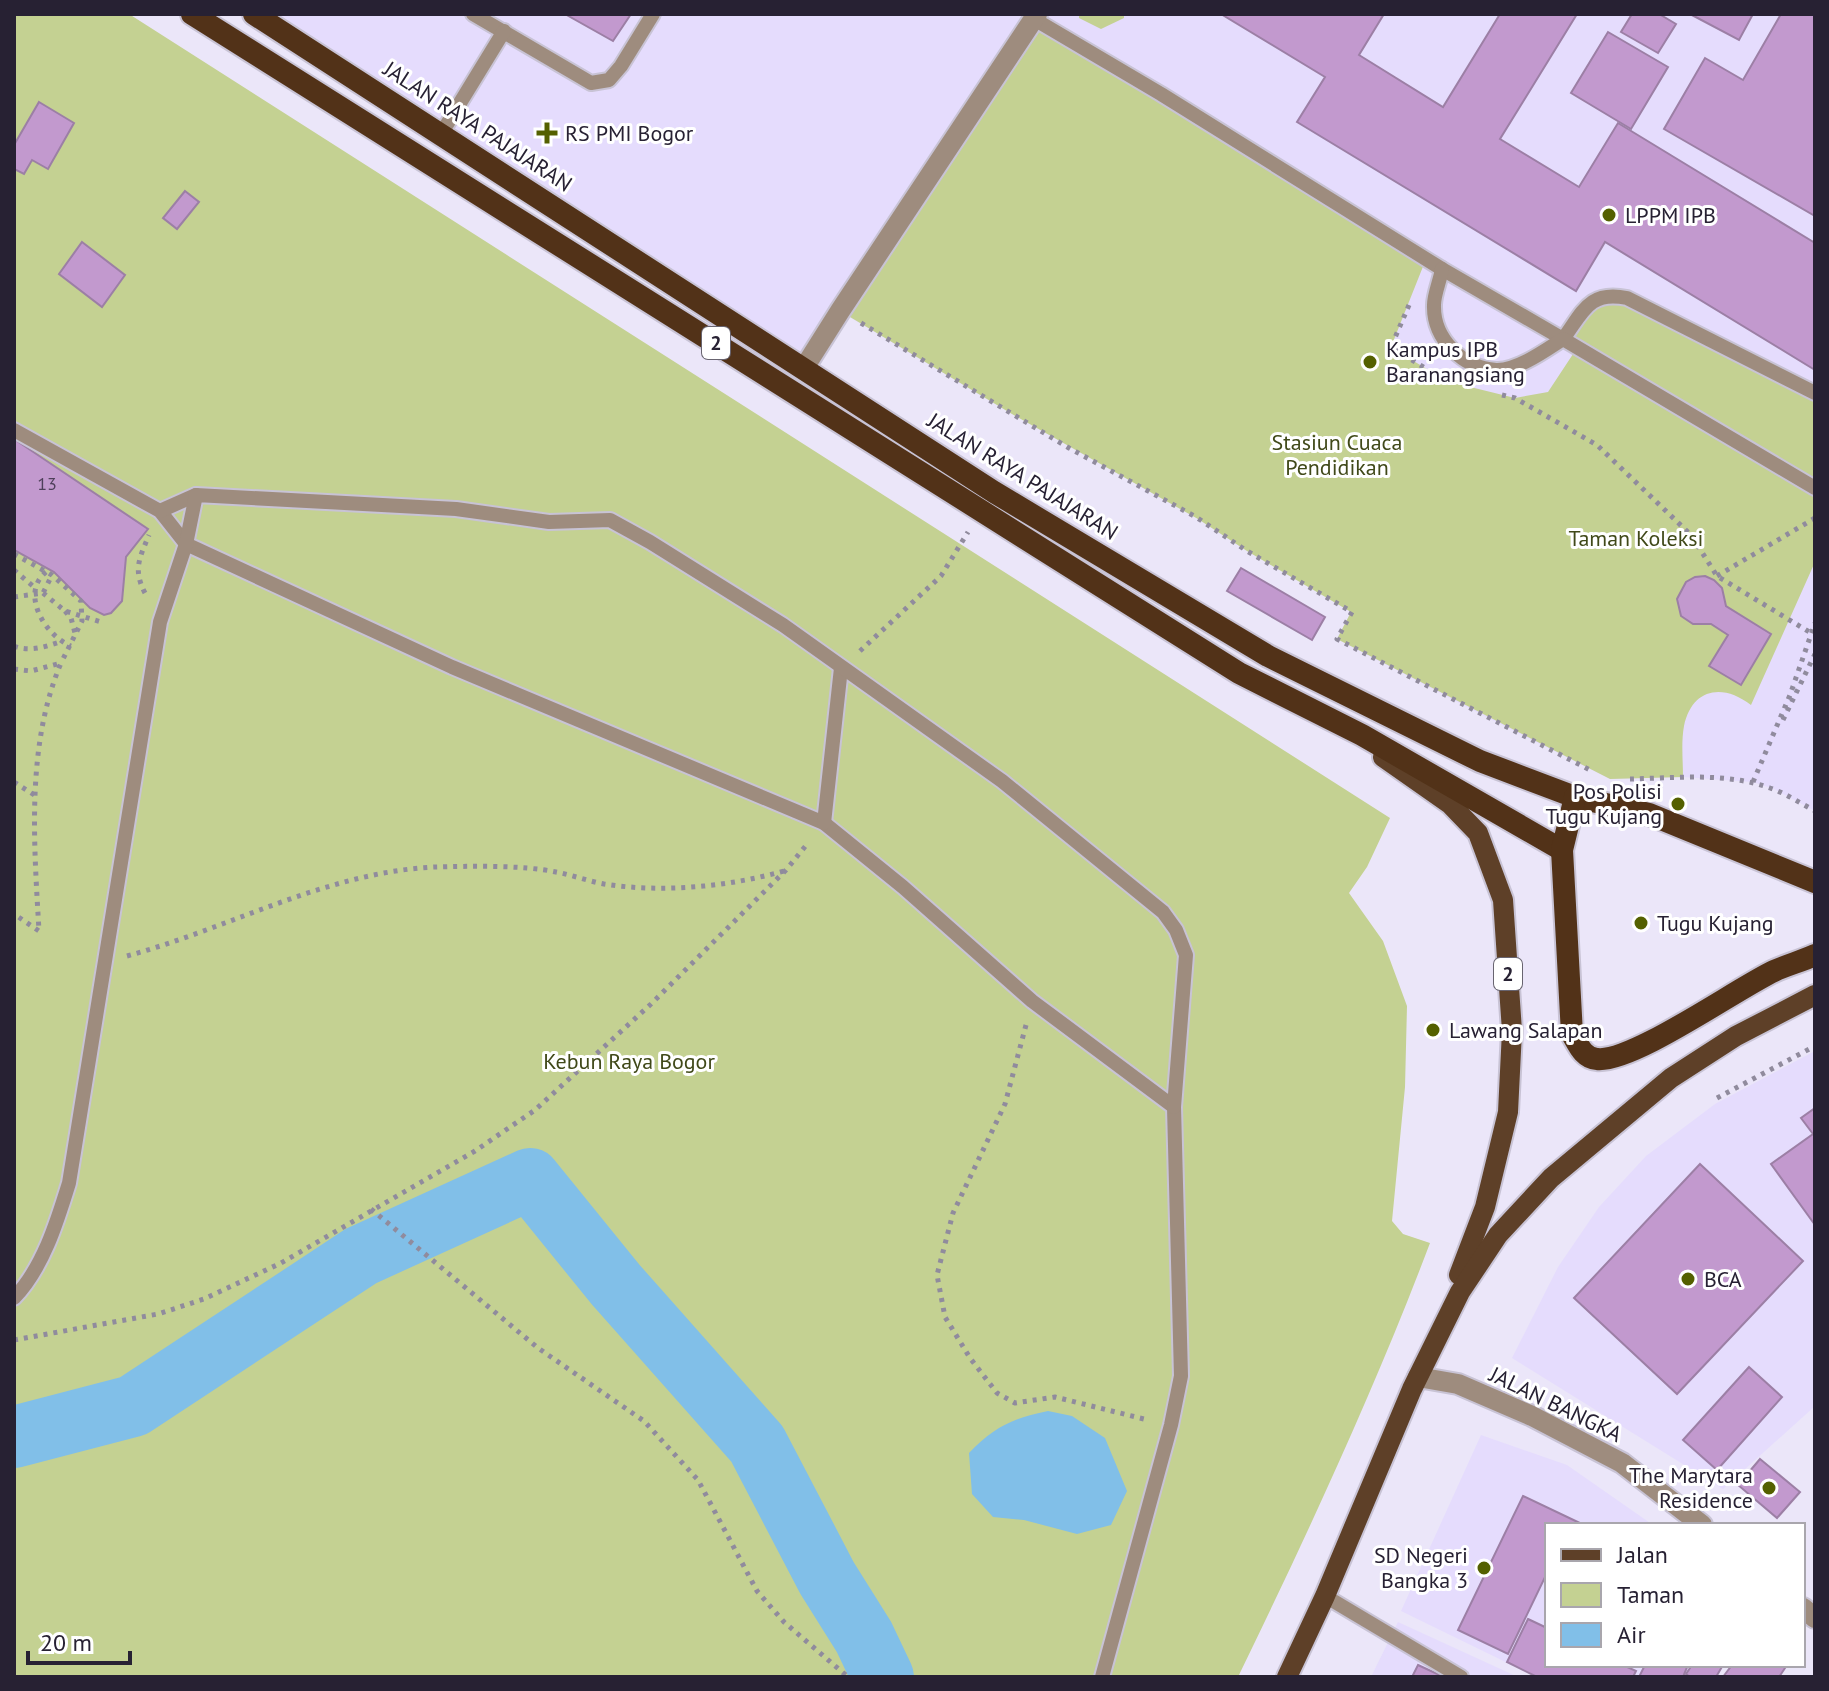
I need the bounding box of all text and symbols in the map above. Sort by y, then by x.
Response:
street label: JALAN RAYA PAJAJARAN [378,54,578,197]
place label: RS PMI Bogor [565,119,694,147]
marker: RS PMI Bogor [536,122,558,144]
place label: LPPM IPB [1625,201,1716,229]
marker: LPPM IPB [1600,206,1618,224]
road number: 2 [702,327,730,359]
place label: Kampus IPB Baranangsiang [1386,335,1525,388]
marker: Kampus IPB Baranangsiang [1361,353,1379,371]
street label: JALAN RAYA PAJAJARAN [922,405,1123,546]
park label: Stasiun Cuaca Pendidikan [1272,428,1402,481]
house number: 13 [37,472,57,495]
park label: Taman Koleksi [1569,524,1703,552]
place label: Pos Polisi Tugu Kujang [1545,777,1662,830]
marker: Pos Polisi Tugu Kujang [1669,795,1687,813]
place label: Tugu Kujang [1657,909,1774,937]
marker: Tugu Kujang [1632,914,1650,932]
road number: 2 [1494,958,1522,990]
place label: Lawang Salapan [1449,1016,1602,1044]
marker: Lawang Salapan [1424,1021,1442,1039]
park label: Kebun Raya Bogor [543,1047,715,1075]
place label: BCA [1704,1265,1742,1293]
marker: BCA [1679,1270,1697,1288]
street label: JALAN BANGKA [1484,1359,1627,1448]
place label: The Marytara Residence [1629,1461,1753,1514]
marker: The Marytara Residence [1760,1479,1778,1497]
legend [1545,1523,1805,1667]
text: Jalan [1616,1539,1668,1570]
place label: SD Negeri Bangka 3 [1374,1541,1468,1594]
marker: SD Negeri Bangka 3 [1475,1559,1493,1577]
text: Taman [1617,1579,1684,1610]
scale bar [28,1615,130,1665]
text: Air [1617,1619,1646,1650]
text: 20 m [40,1627,92,1658]

